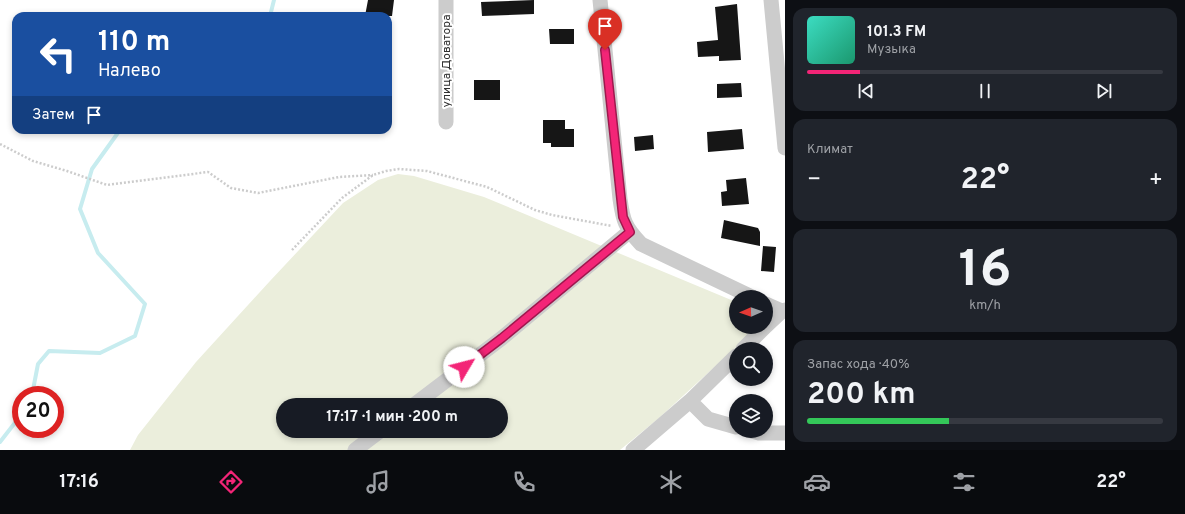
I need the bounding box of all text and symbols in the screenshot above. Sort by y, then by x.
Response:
pin [588,9,622,50]
street label: улица Доватора [439,14,455,108]
icon: arrive [594,15,616,37]
text: 101.3 FM [867,23,926,42]
text: 110 m [98,25,170,61]
icon: left [32,28,84,80]
text: Музыка [867,42,916,58]
text: Налево [98,60,161,83]
icon: previous [855,80,877,102]
icon: pause [974,80,996,102]
icon: next [1093,80,1115,102]
icon: arrive [83,104,105,126]
text: Затем [32,106,75,125]
text: Климат [807,142,853,158]
text: 22° [960,162,1010,199]
text: − [807,167,821,194]
text: + [1149,167,1163,194]
text: 16 [959,239,1011,305]
north arrow [729,290,773,334]
map controls [729,290,773,438]
text: km/h [969,298,1001,314]
button: search [729,342,773,386]
position arrow [443,346,485,388]
text: Запас хода · 40% [807,357,910,373]
text: 200 km [807,377,916,414]
speed limit sign: 20 [12,386,64,438]
button: layers [729,394,773,438]
text: 17:17 · 1 мин · 200 m [326,408,458,427]
icon: directions [217,468,245,496]
icon: music [364,468,392,496]
icon: phone [510,468,538,496]
icon: climate [657,468,685,496]
icon: car [803,468,831,496]
icon: filters [950,468,978,496]
text: 17:16 [59,471,99,494]
text: 22° [1096,471,1126,494]

